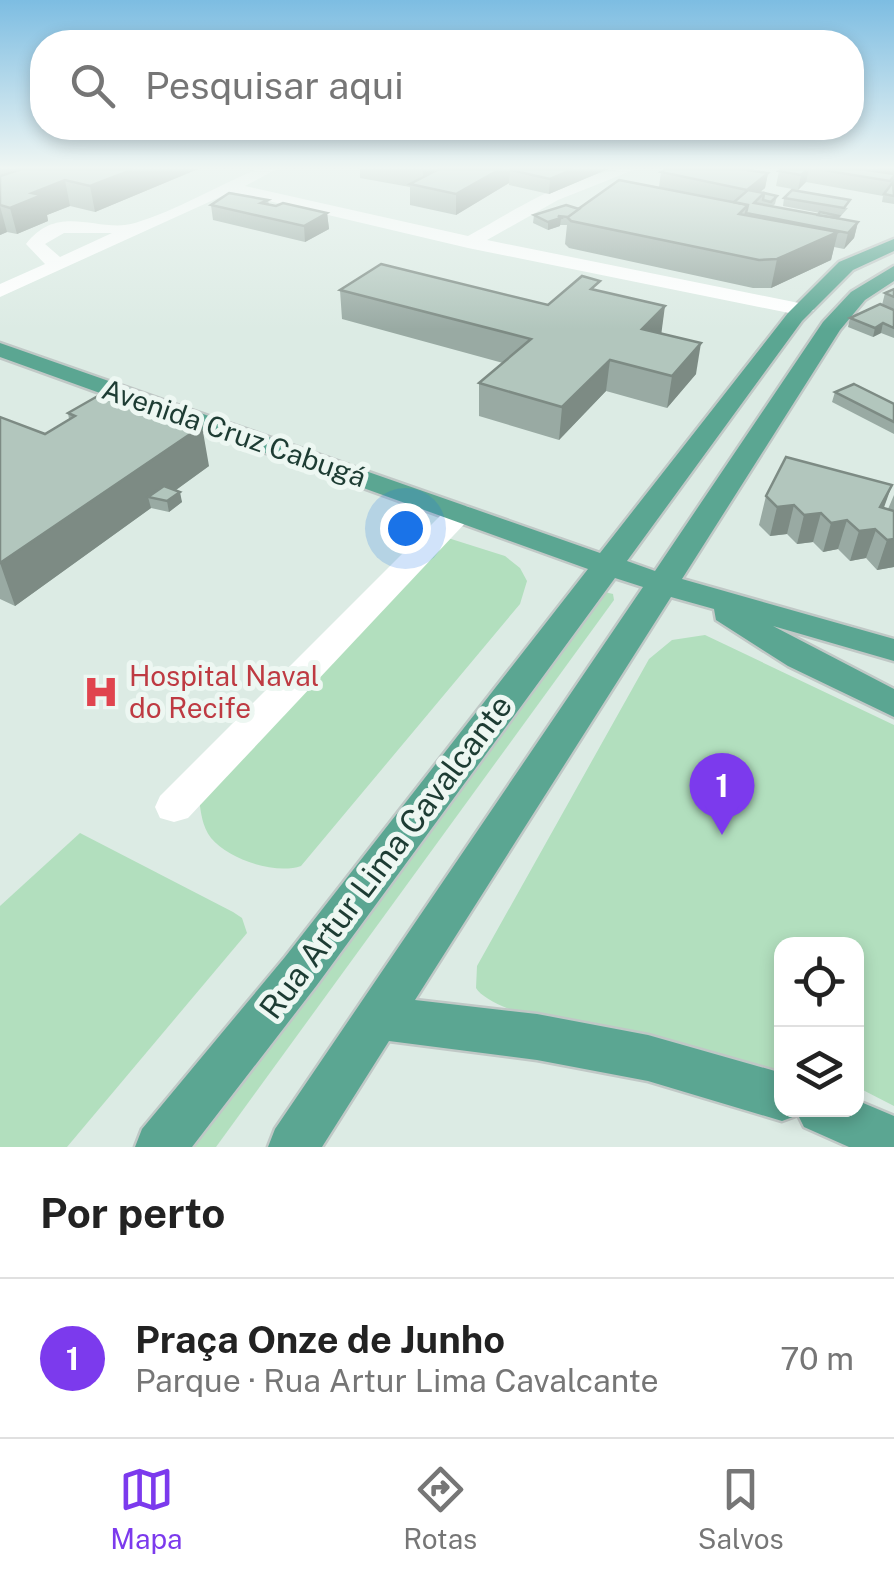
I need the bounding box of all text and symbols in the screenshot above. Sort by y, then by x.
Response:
search box [30,30,864,140]
icon: search [65,58,120,113]
text: Pesquisar aqui [145,63,404,108]
street label: Avenida Cruz Cabugá [98,372,370,493]
your location [380,503,431,554]
place label: Hospital Naval do Recife [129,659,319,724]
hospital icon: Hospital Naval do Recife [82,673,120,711]
street label: Rua Artur Lima Cavalcante [252,688,519,1026]
pin: 1 [690,752,754,835]
map controls [774,937,864,1117]
button: locate [774,937,864,1027]
button: layers [774,1027,864,1117]
text: Por perto [40,1188,225,1237]
text: Praça Onze de Junho [135,1317,505,1362]
text: 1 [66,1340,79,1377]
text: 70 m [780,1340,854,1377]
text: Parque · Rua Artur Lima Cavalcante [135,1362,659,1399]
tab: Mapa [110,1462,183,1555]
tab: Rotas [403,1462,477,1555]
tab: Salvos [698,1462,784,1555]

